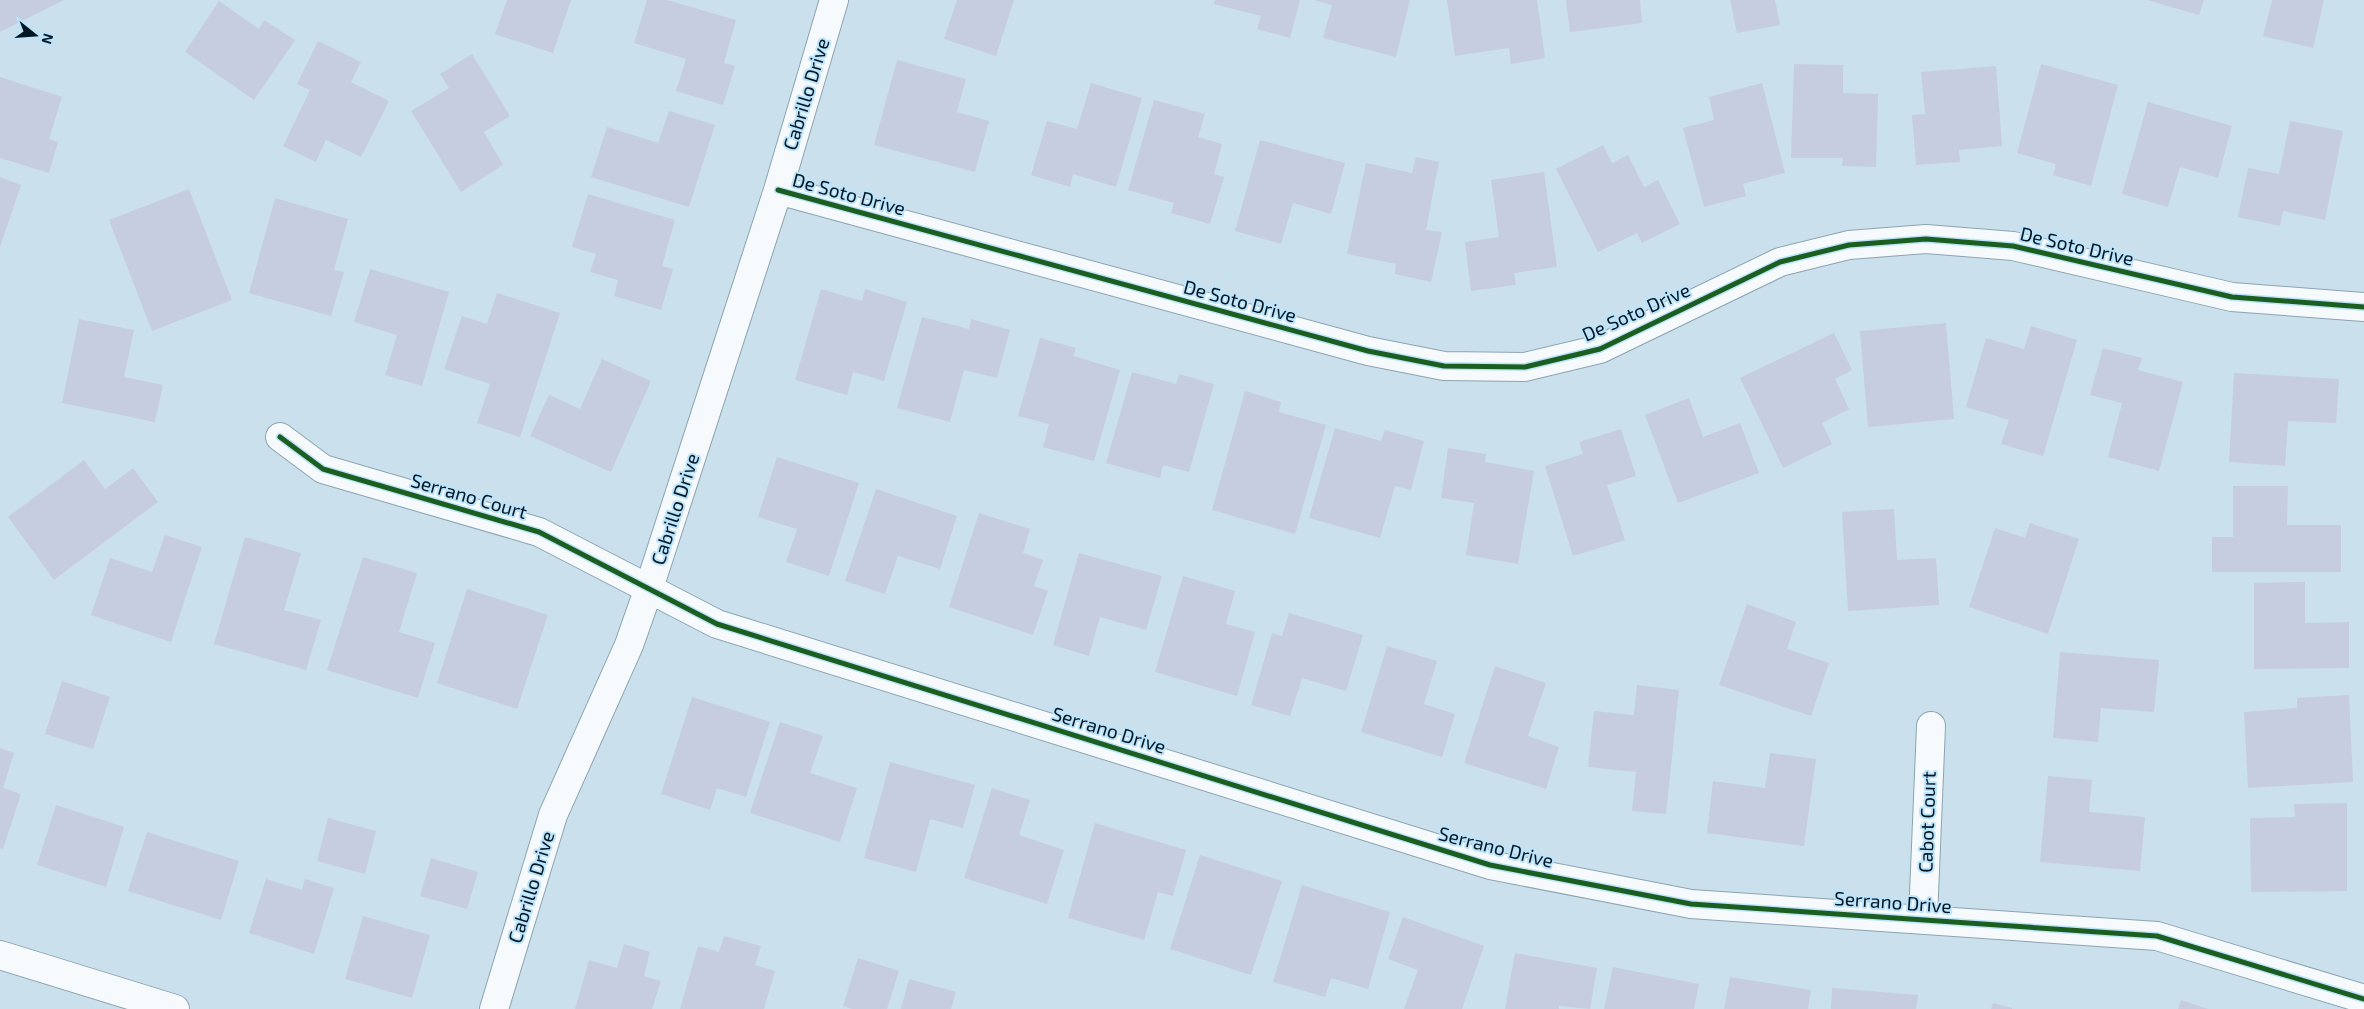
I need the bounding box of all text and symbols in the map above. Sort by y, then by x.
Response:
north arrow [10,10,60,60]
text: N [38,32,58,46]
street label: Cabrillo Drive [778,35,833,153]
street label: De Soto Drive [790,167,908,220]
street label: De Soto Drive [2018,221,2136,270]
street label: De Soto Drive [1181,274,1299,327]
street label: De Soto Drive [1578,277,1693,346]
street label: Cabrillo Drive [646,450,703,567]
street label: Serrano Court [408,468,530,523]
street label: Serrano Drive [1049,701,1169,758]
street label: Cabot Court [1913,771,1940,873]
street label: Serrano Drive [1436,821,1556,872]
street label: Cabrillo Drive [503,828,558,946]
street label: Serrano Drive [1834,886,1953,917]

